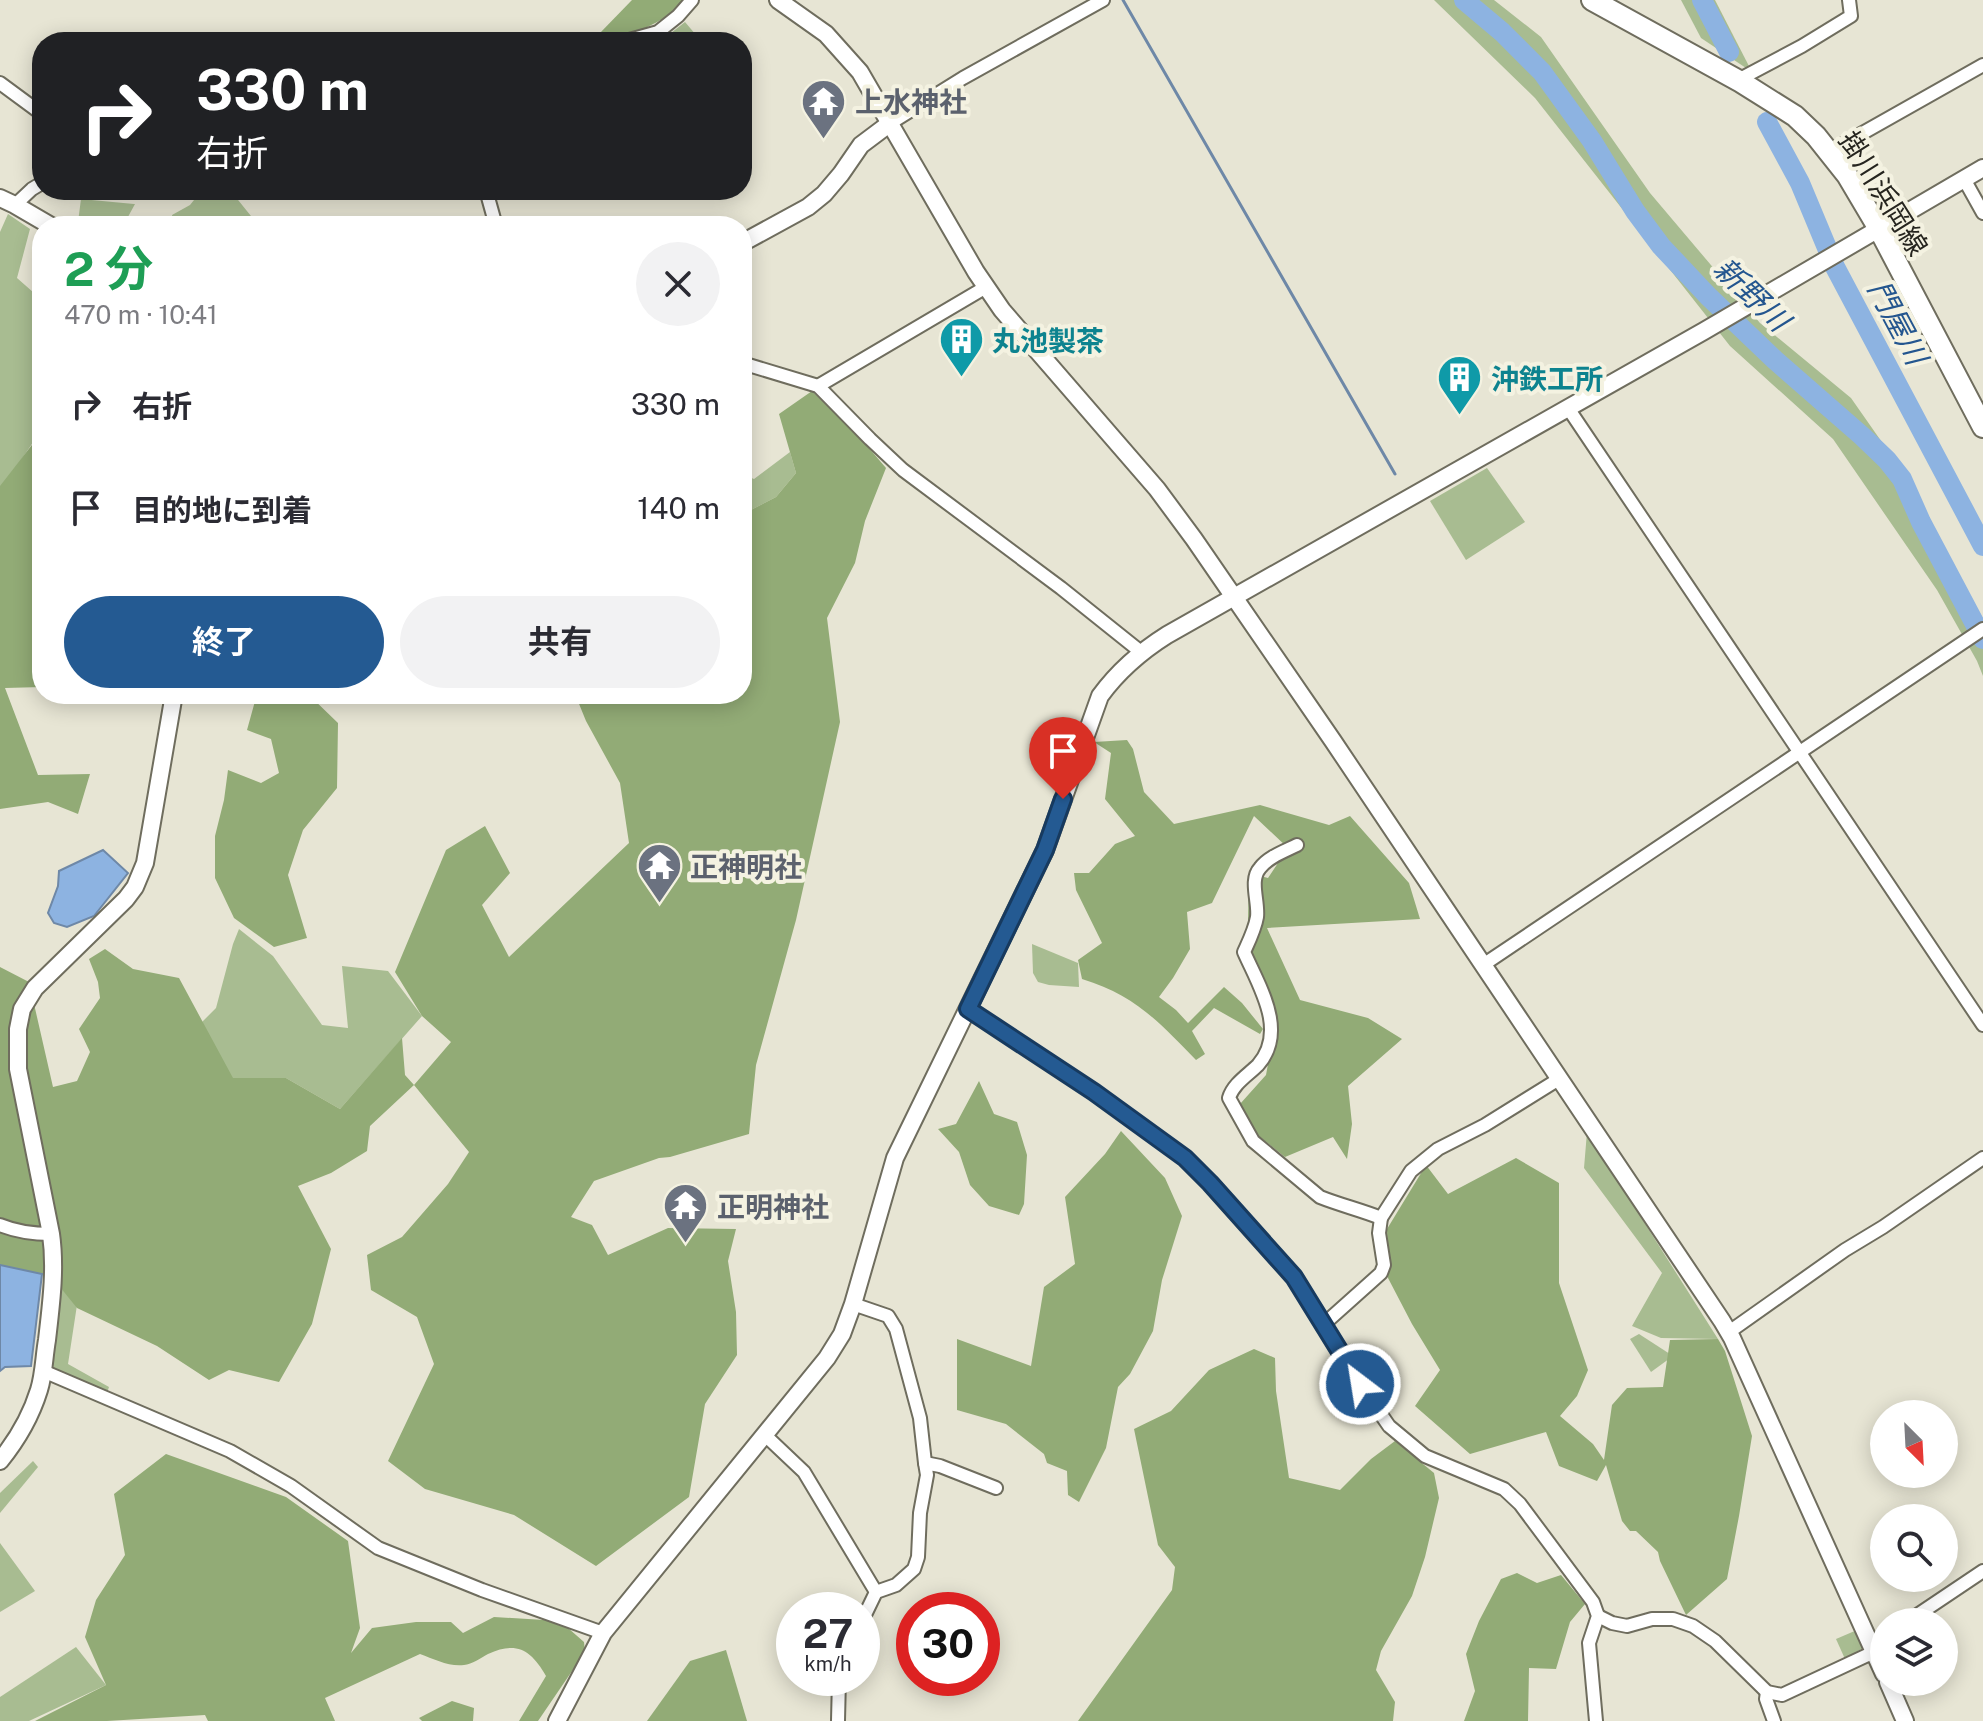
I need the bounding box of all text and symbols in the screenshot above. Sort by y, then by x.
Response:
text: 330 m [196,57,369,123]
icon: right [64,64,168,168]
temple icon: 上水神社 [800,77,848,140]
place label: 上水神社 [855,85,967,118]
street label: 掛川浜岡線 [1833,125,1935,261]
text: 右折 [196,132,268,174]
text: 2 分 [64,240,153,297]
button: close [636,242,720,326]
water label: 新野川 [1707,250,1799,340]
water label: 門屋川 [1861,274,1936,373]
text: 470 m · 10:41 [64,299,218,330]
building icon: 丸池製茶 [937,316,985,379]
place label: 丸池製茶 [992,324,1104,357]
building icon: 沖鉄工所 [1436,354,1484,417]
place label: 沖鉄工所 [1491,362,1603,395]
icon: right [64,382,108,426]
text: 330 m [631,386,720,422]
text: 右折 [132,388,192,424]
icon: arrive [64,486,108,530]
text: 140 m [637,490,720,526]
text: 目的地に到着 [132,492,312,528]
button: 終了 [64,596,384,688]
button: 共有 [400,596,720,688]
pin [1029,717,1097,799]
icon: arrive [1041,729,1085,773]
temple icon: 正神明社 [635,842,683,905]
place label: 正神明社 [690,850,802,883]
temple icon: 正明神社 [662,1182,710,1245]
place label: 正明神社 [717,1190,829,1223]
position arrow [1318,1342,1402,1426]
north arrow [1870,1400,1958,1488]
map controls [1870,1400,1958,1696]
button: search [1870,1504,1958,1592]
speed limit sign: 30 [896,1592,1000,1696]
button: layers [1870,1608,1958,1696]
text: 27 [803,1610,853,1657]
text: km/h [804,1652,852,1676]

